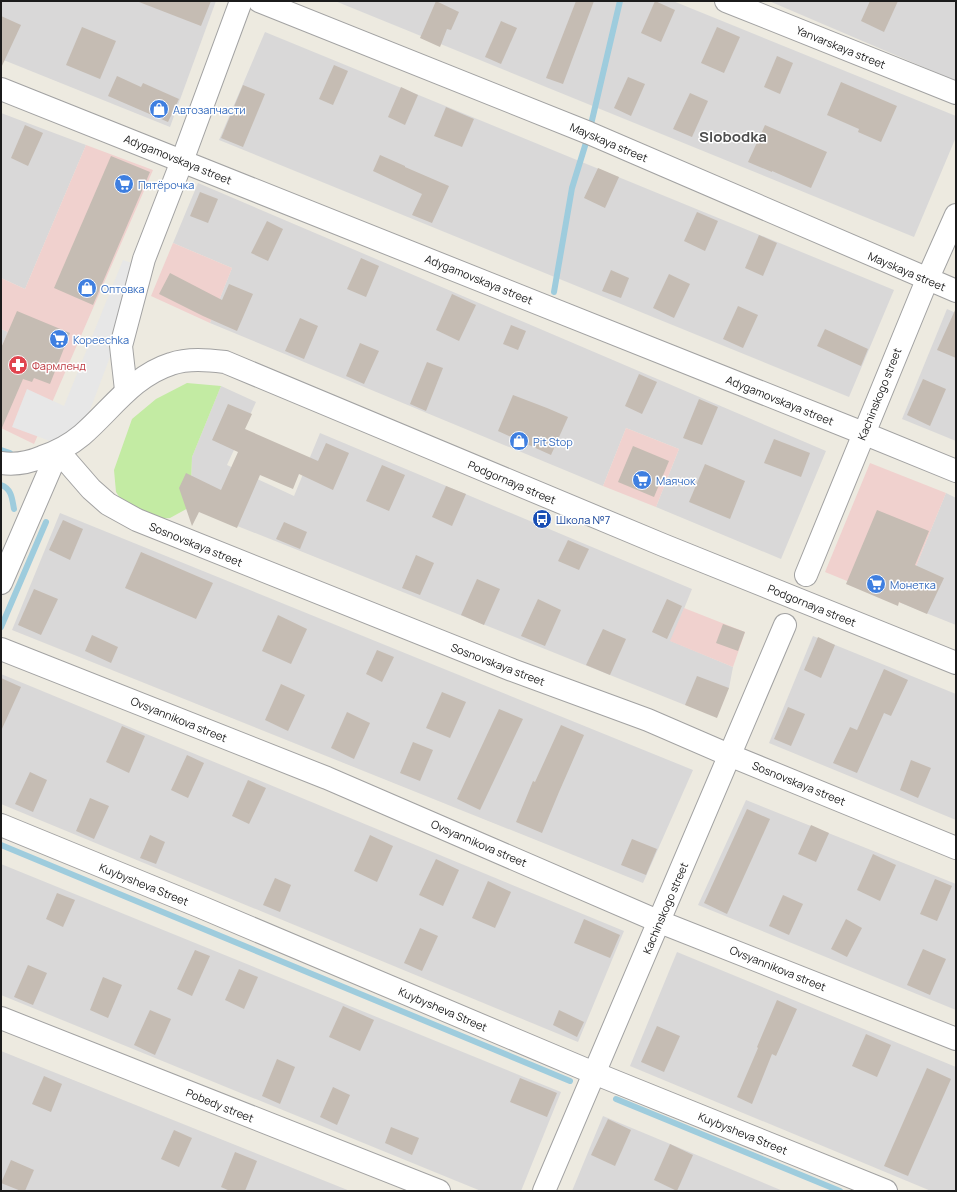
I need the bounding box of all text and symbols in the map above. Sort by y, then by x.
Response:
street label: Yanvarskaya street [794,22,888,72]
shop icon: Автозапчасти [148,98,170,120]
place label: Автозапчасти [173,102,246,117]
street label: Mayskaya street [568,119,650,165]
district label: Slobodka [699,126,767,147]
street label: Adygamovskaya street [122,131,234,187]
supermarket icon: Пятёрочка [113,173,135,195]
place label: Пятёрочка [138,177,194,192]
street label: Mayskaya street [866,248,948,294]
street label: Adygamovskaya street [423,251,535,307]
shop icon: Оптовка [76,277,98,299]
place label: Оптовка [101,281,145,296]
supermarket icon: Kopeechka [48,328,70,350]
place label: Kopeechka [73,332,129,347]
street label: Kachinskogo street [854,346,904,442]
pharmacy icon: Фармленд [7,354,29,376]
place label: Фармленд [32,358,86,373]
street label: Adygamovskaya street [724,372,836,428]
shop icon: Pit Stop [508,430,530,452]
place label: Pit Stop [533,434,573,449]
street label: Podgornaya street [466,457,558,507]
supermarket icon: Маячок [631,469,653,491]
place label: Маячок [656,473,696,488]
bus stop icon: Школа №7 [531,508,553,530]
place label: Школа №7 [556,512,610,527]
street label: Sosnovskaya street [147,518,245,570]
supermarket icon: Монетка [865,573,887,595]
place label: Монетка [890,577,936,592]
street label: Podgornaya street [766,580,858,630]
street label: Sosnovskaya street [449,639,547,689]
street label: Ovsyannikova street [129,693,229,745]
street label: Sosnovskaya street [750,757,848,809]
street label: Ovsyannikova street [429,816,529,870]
street label: Kuybysheva Street [97,859,191,909]
street label: Kachinskogo street [639,860,691,956]
street label: Ovsyannikova street [728,942,828,994]
street label: Kuybysheva Street [396,984,490,1034]
street label: Pobedy street [184,1085,256,1125]
street label: Kuybysheva Street [696,1108,790,1158]

